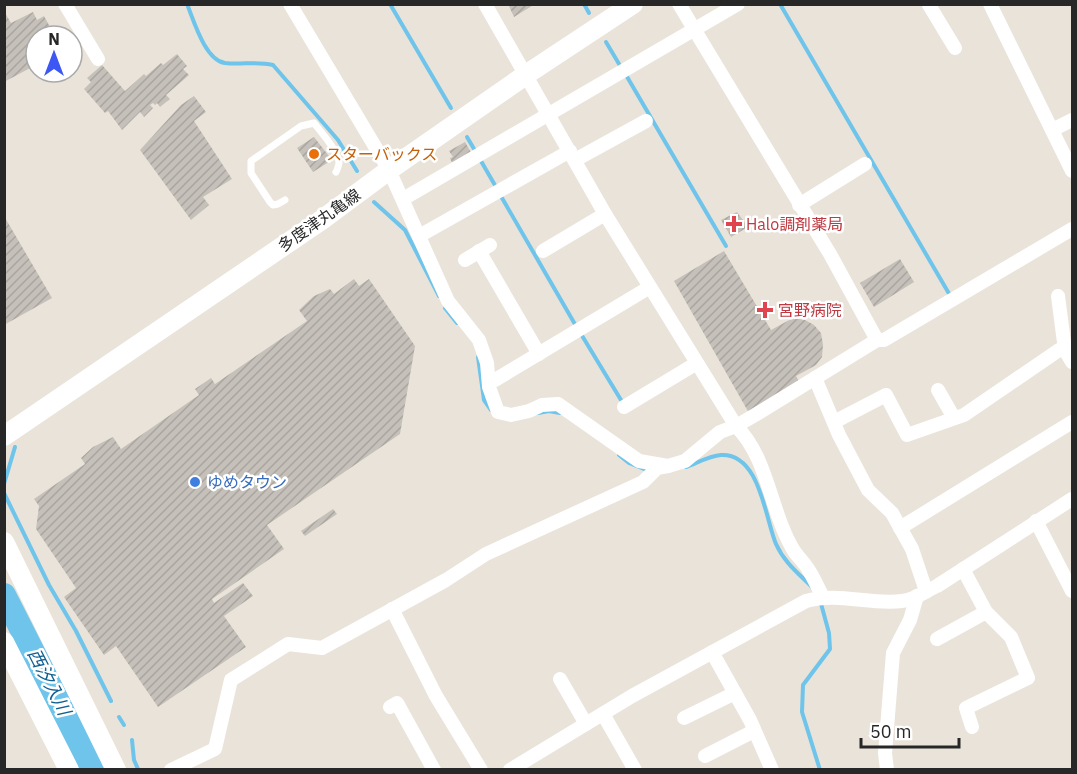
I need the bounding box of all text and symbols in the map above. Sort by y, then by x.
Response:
north arrow [24,24,84,84]
text: N [48,29,60,49]
place label: スターバックス [326,144,437,164]
marker: スターバックス [307,147,321,161]
street label: 多度津丸亀線 [274,184,364,256]
place label: Halo調剤薬局 [746,214,843,234]
marker: Halo調剤薬局 [727,217,741,231]
place label: 宮野病院 [778,300,842,320]
marker: 宮野病院 [756,301,774,319]
place label: ゆめタウン [207,472,287,492]
marker: ゆめタウン [188,475,202,489]
water label: 西汐入川 [23,644,77,721]
scale bar [861,711,958,749]
text: 50 m [870,720,912,743]

